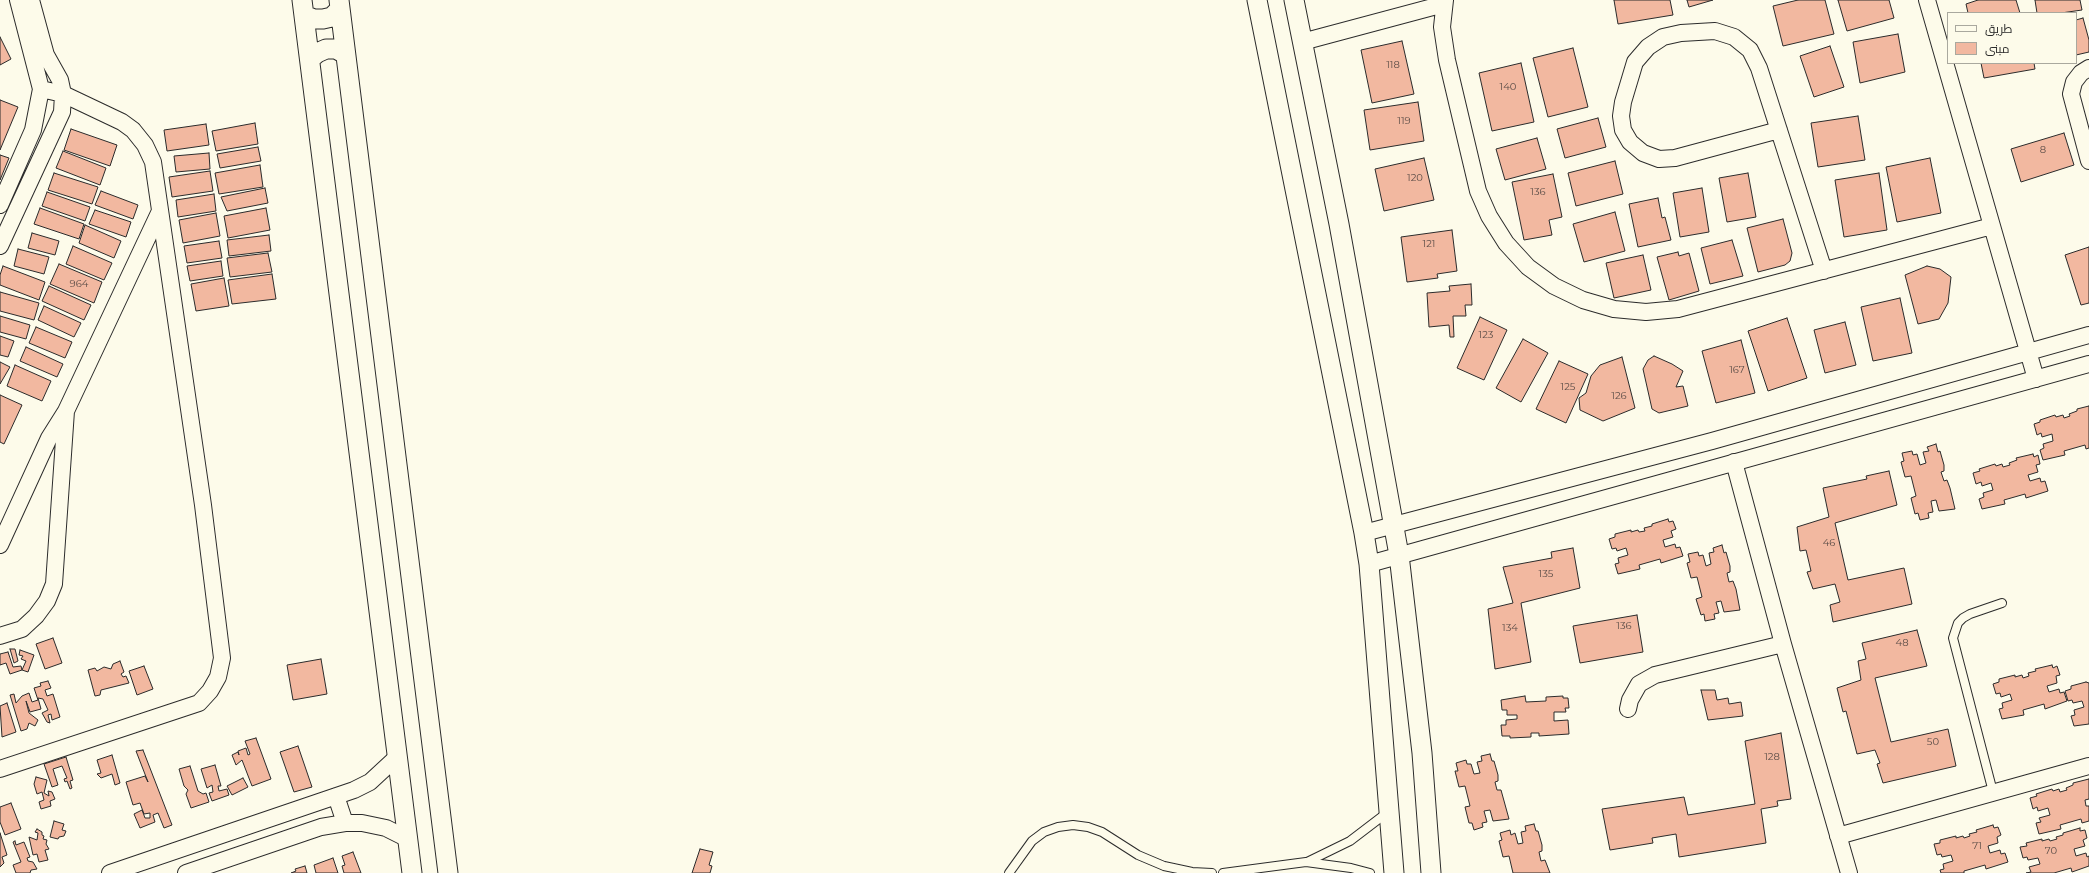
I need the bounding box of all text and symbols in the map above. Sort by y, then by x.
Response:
legend [1947,12,2077,64]
text: طريق [1985,21,2012,36]
text: مبنى [1985,41,2010,56]
house number: 118 [1386,59,1400,71]
house number: 140 [1500,81,1516,93]
house number: 119 [1397,115,1411,127]
house number: 8 [2040,144,2046,156]
house number: 120 [1407,172,1423,184]
house number: 136 [1530,186,1546,198]
house number: 121 [1423,238,1435,250]
house number: 964 [70,278,88,290]
house number: 123 [1479,329,1493,341]
house number: 167 [1729,364,1745,376]
house number: 125 [1561,381,1575,393]
house number: 126 [1611,390,1627,402]
house number: 46 [1823,537,1835,549]
house number: 135 [1539,568,1553,580]
house number: 136 [1616,620,1632,632]
house number: 134 [1502,622,1518,634]
house number: 48 [1895,637,1909,649]
house number: 50 [1927,736,1939,748]
house number: 128 [1764,751,1780,763]
house number: 71 [1972,840,1982,852]
house number: 70 [2045,845,2057,857]

